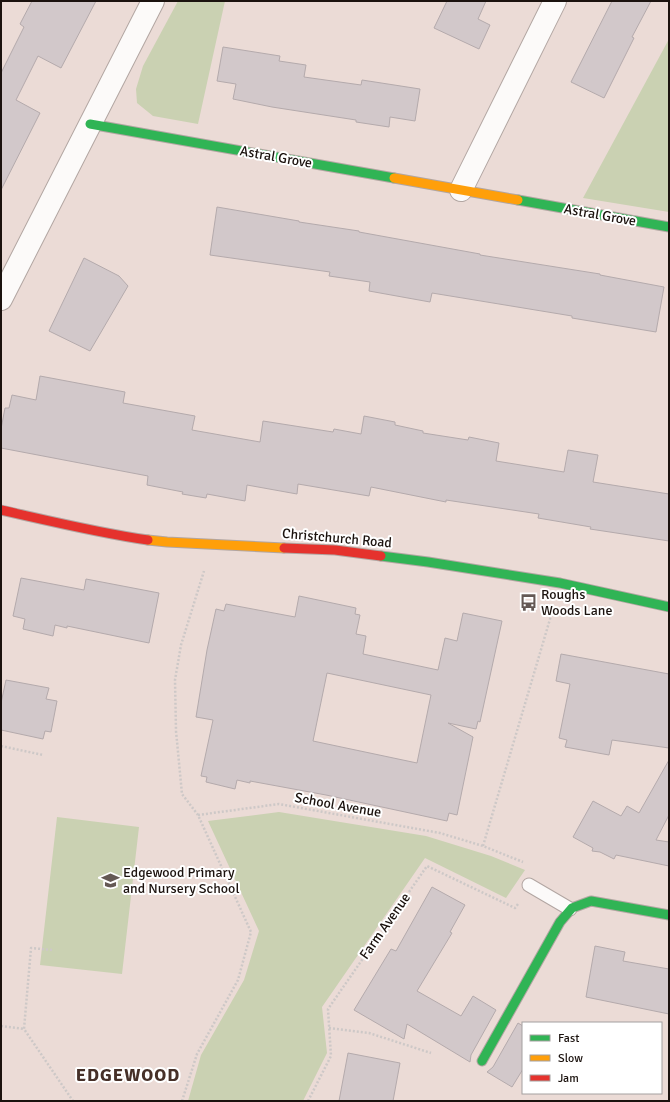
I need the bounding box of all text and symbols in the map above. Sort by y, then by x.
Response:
street label: Astral Grove [239,142,313,172]
street label: Astral Grove [563,200,637,230]
street label: Christchurch Road [281,525,393,551]
place label: Roughs Woods Lane [541,586,612,619]
bus stop icon: Roughs Woods Lane [518,592,538,612]
street label: School Avenue [293,789,383,821]
place label: Edgewood Primary and Nursery School [123,864,240,897]
school or university icon: Edgewood Primary and Nursery School [100,870,120,890]
street label: Farm Avenue [356,890,414,962]
legend [522,1022,662,1094]
text: Fast [558,1031,579,1046]
text: Slow [558,1051,583,1066]
district label: EDGEWOOD [76,1064,180,1086]
text: Jam [558,1071,579,1086]

